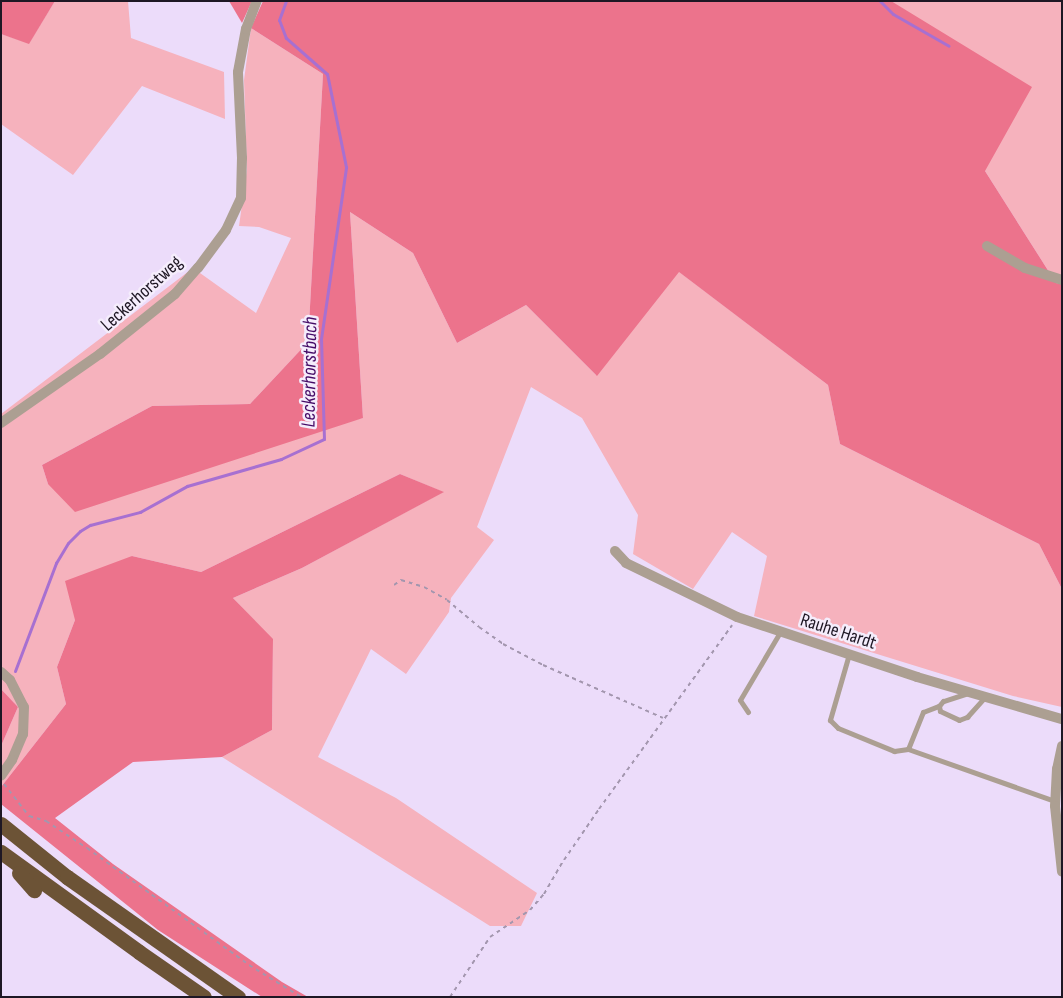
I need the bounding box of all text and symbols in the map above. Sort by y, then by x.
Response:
street label: Leckerhorstweg [97,251,187,337]
water label: Leckerhorstbach [297,316,323,428]
street label: Rauhe Hardt [797,609,879,655]

